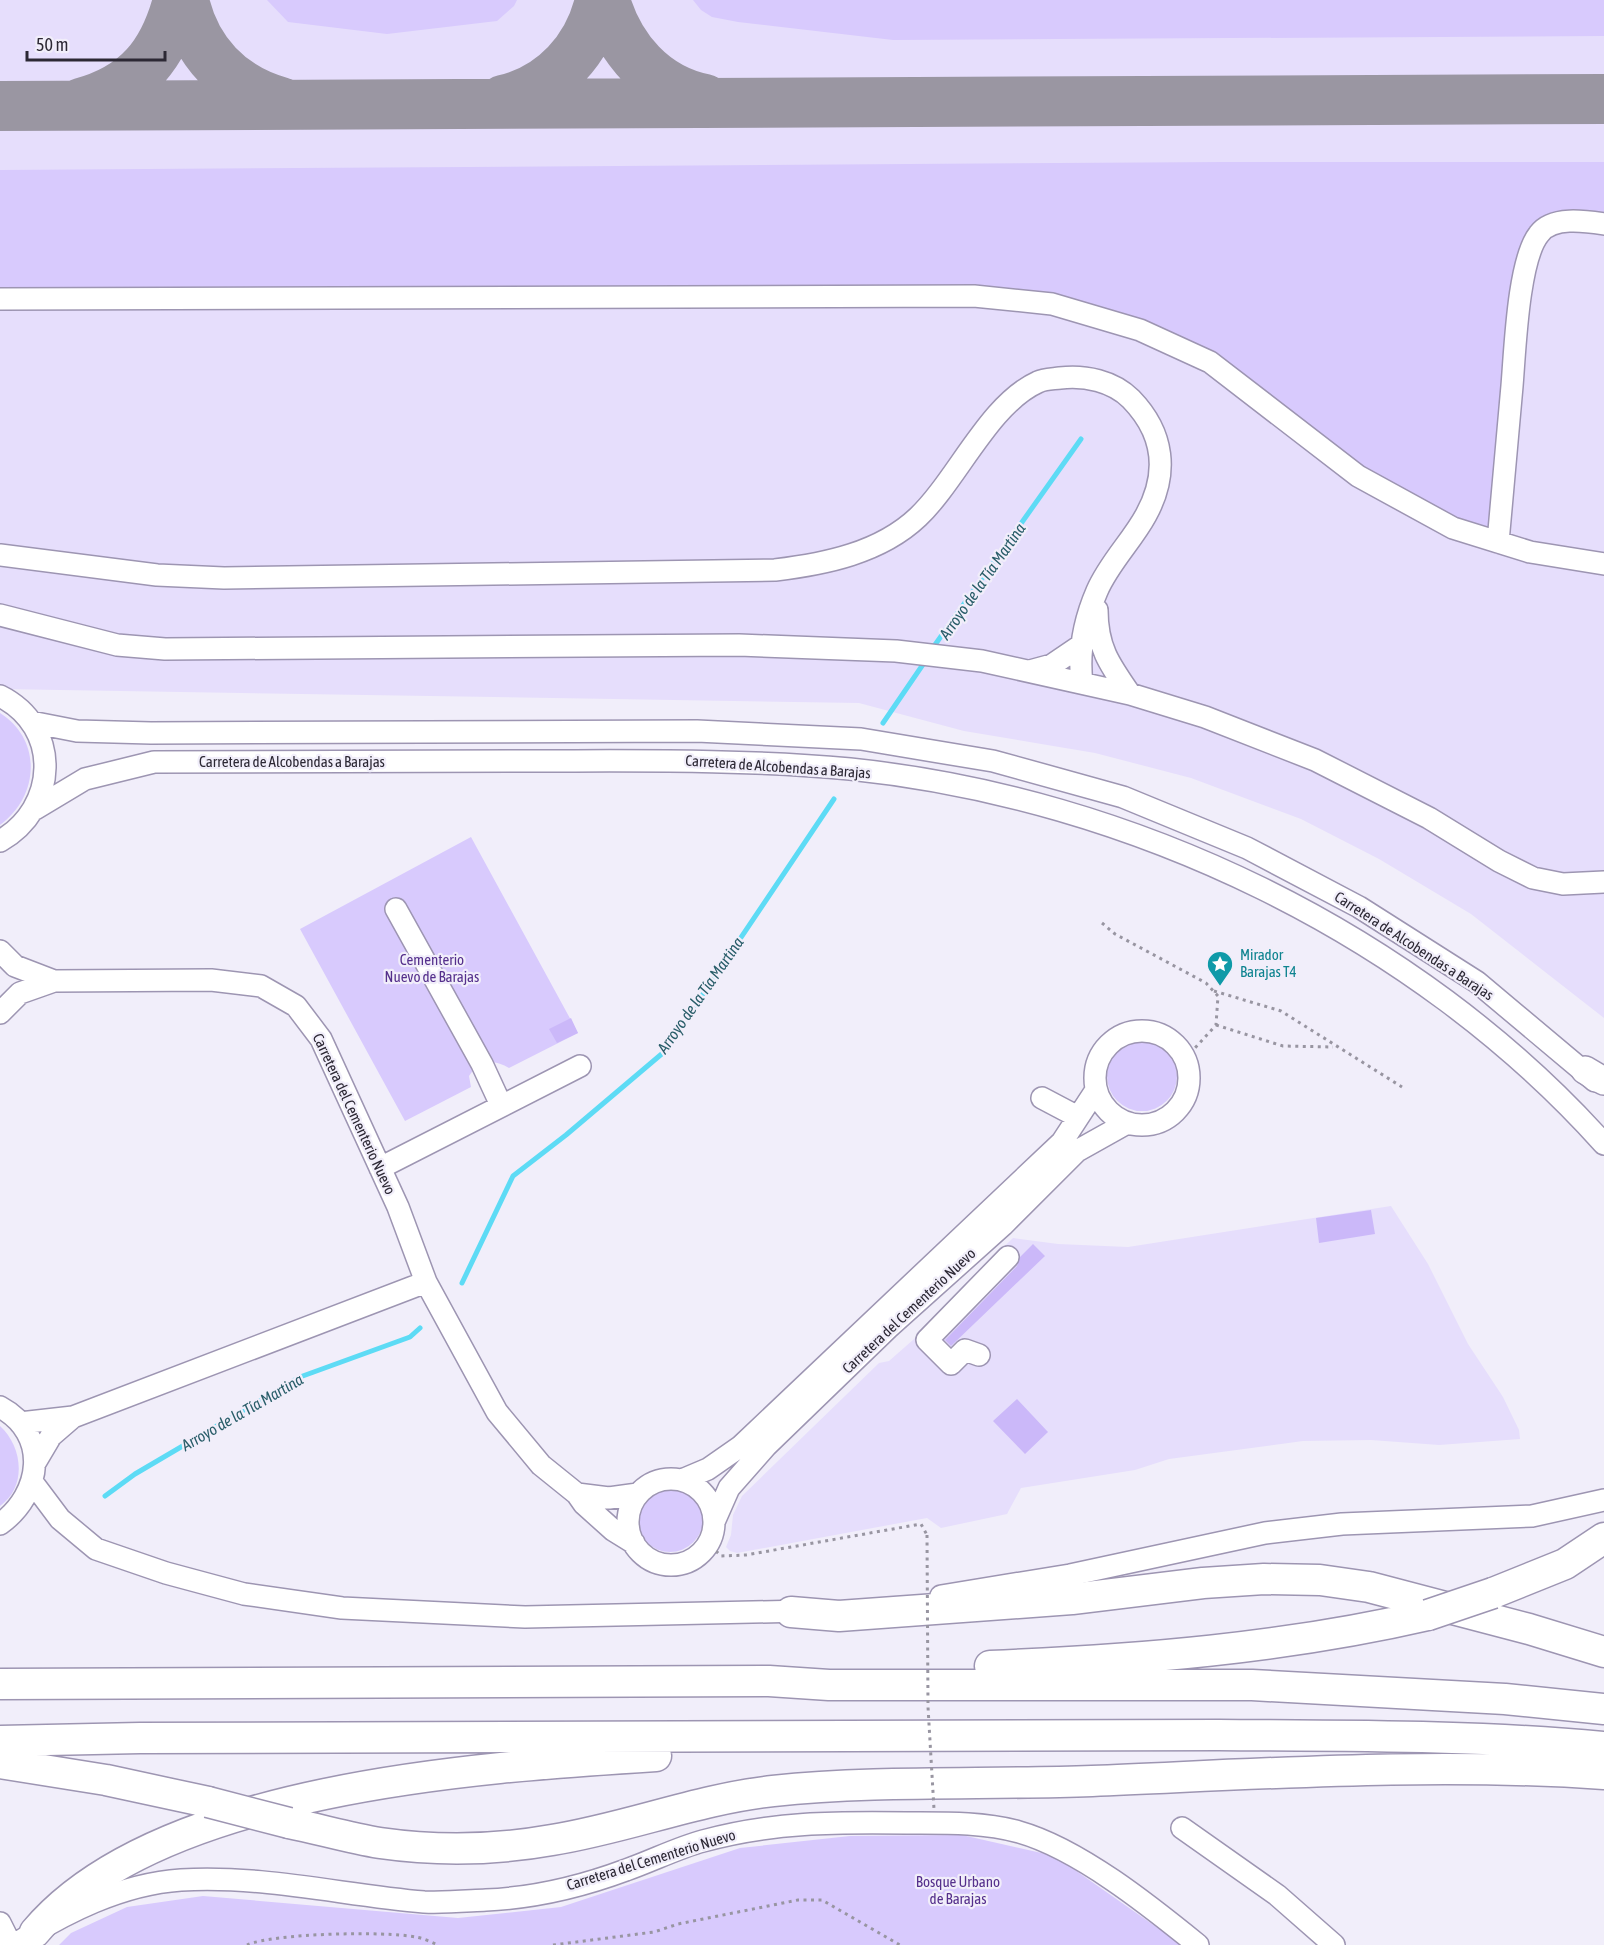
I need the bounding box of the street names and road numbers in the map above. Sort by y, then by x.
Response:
street label: Carretera de Alcobendas a Barajas [685,752,871,781]
street label: Carretera de Alcobendas a Barajas [199,753,385,770]
street label: Carretera de Alcobendas a Barajas [1332,888,1497,1003]
street label: Carretera del Cementerio Nuevo [310,1031,399,1197]
street label: Carretera del Cementerio Nuevo [839,1244,979,1377]
street label: Carretera del Cementerio Nuevo [564,1826,737,1893]

